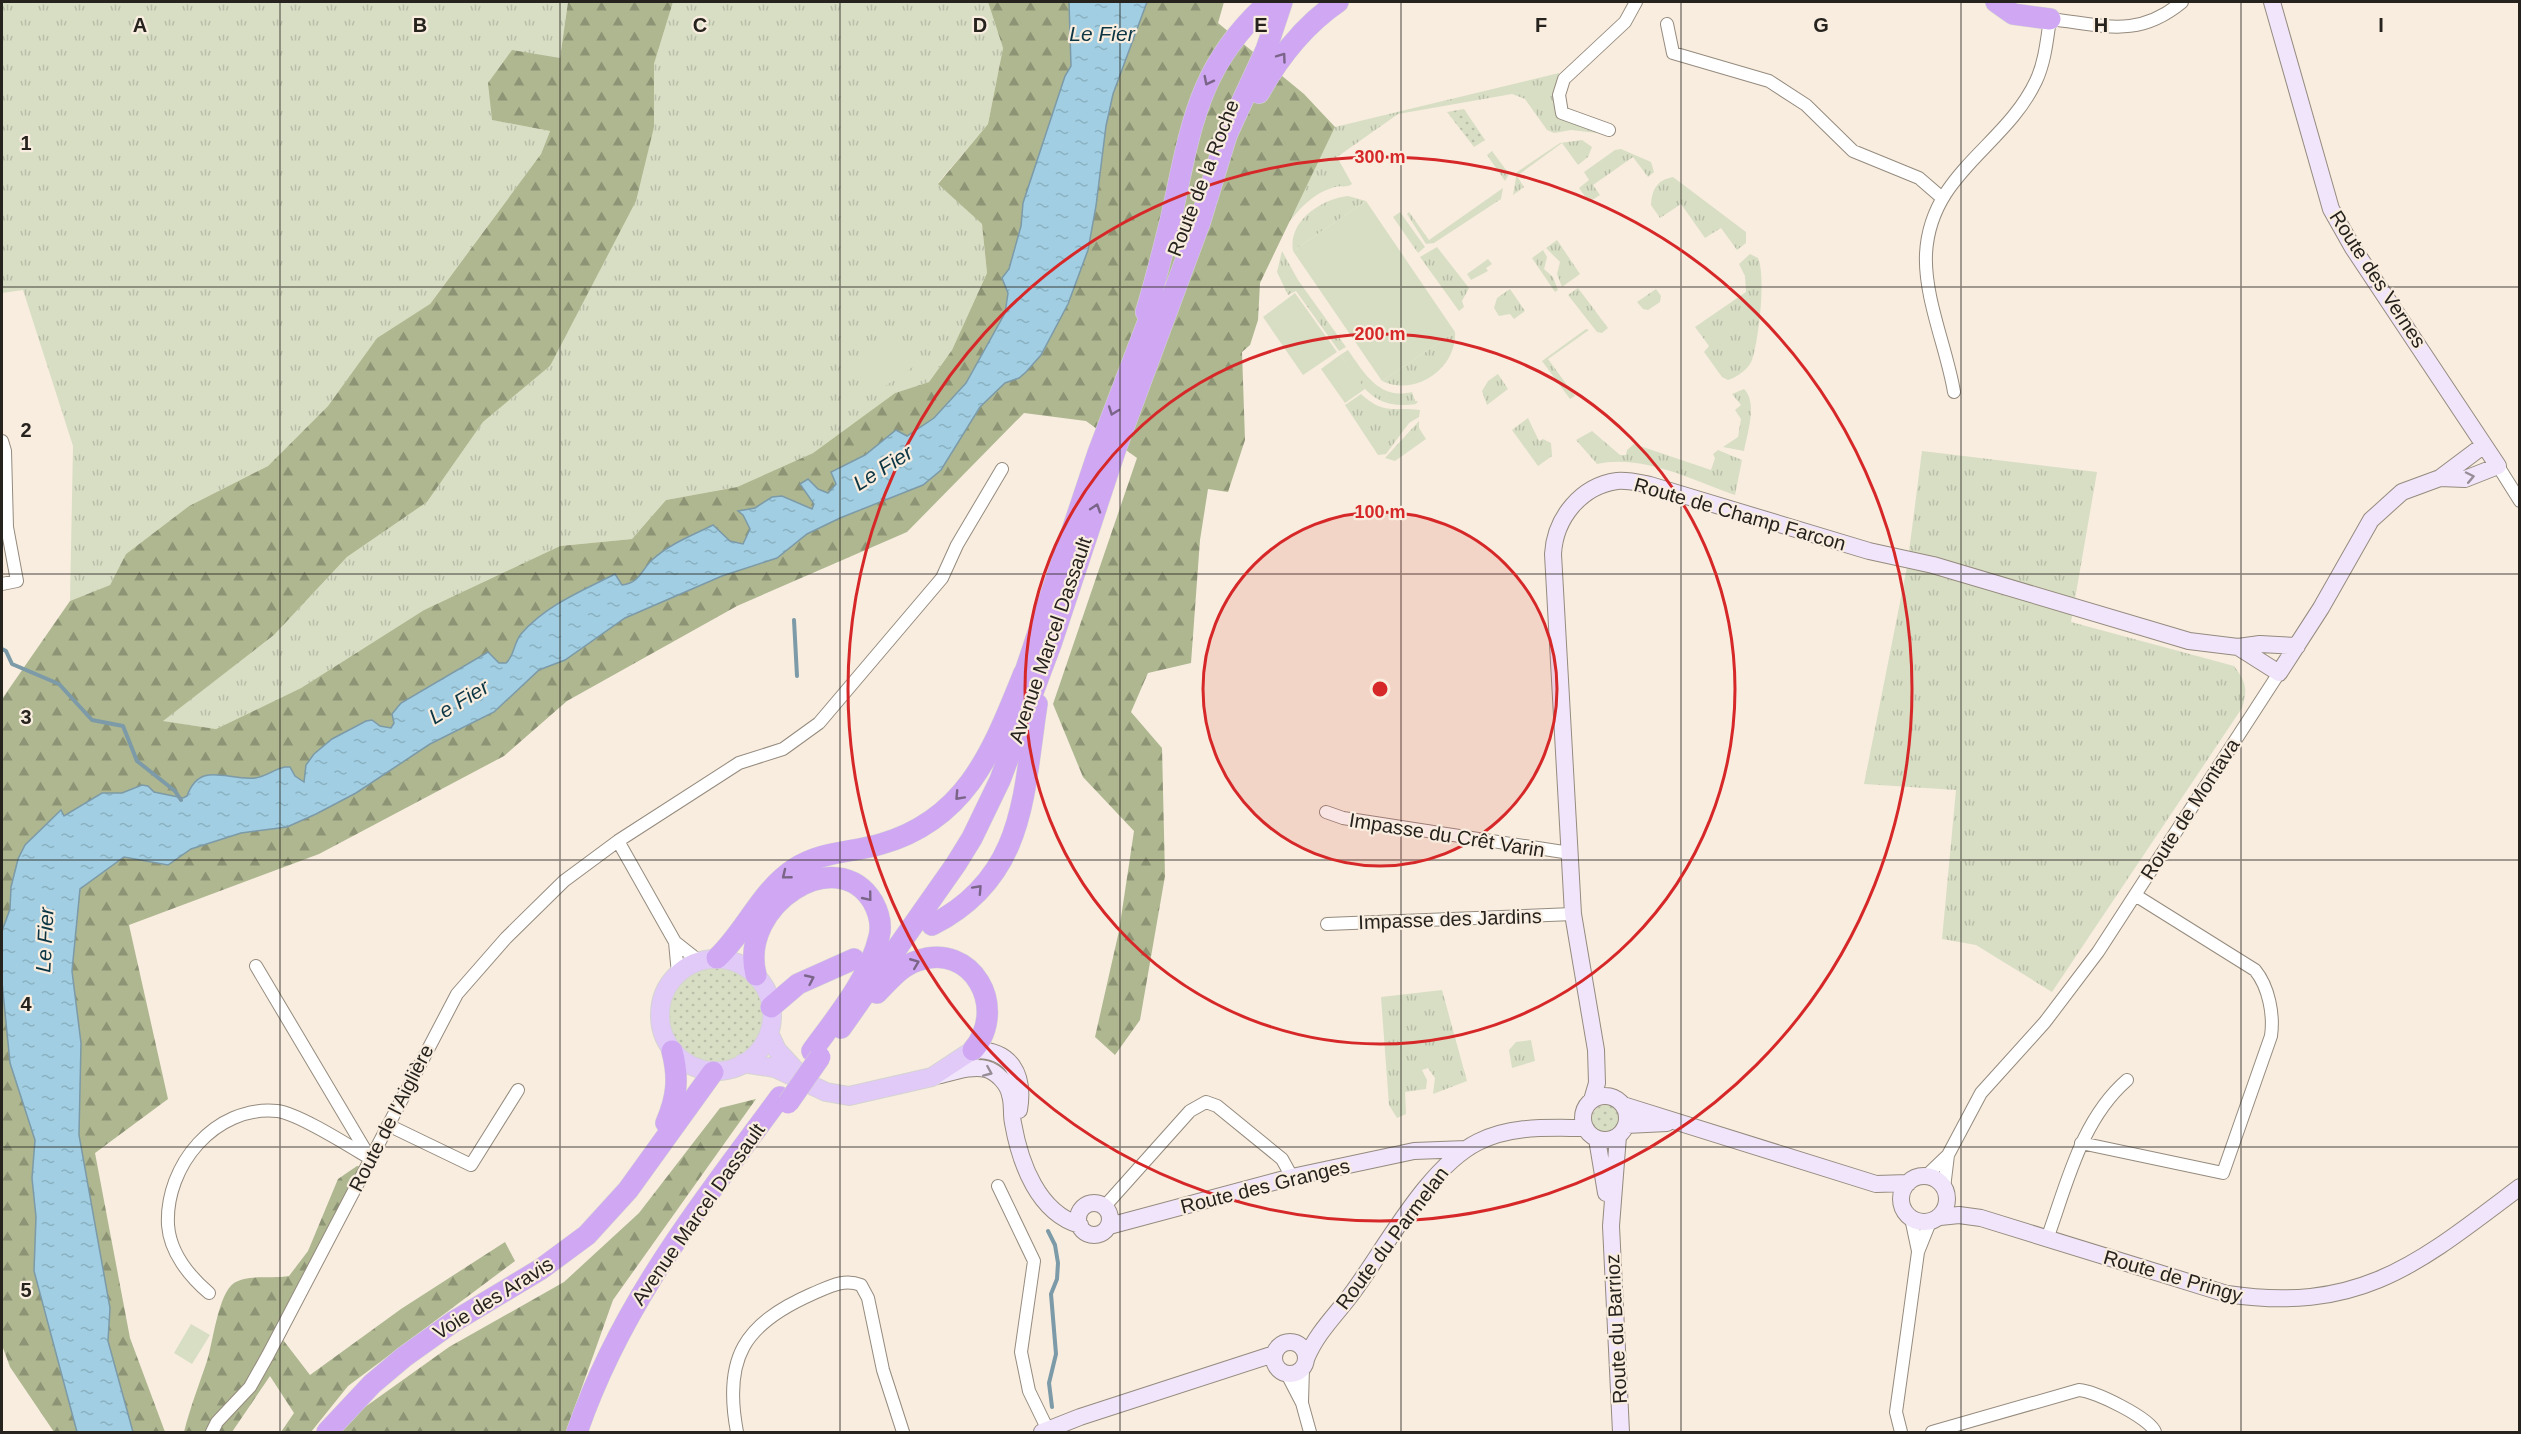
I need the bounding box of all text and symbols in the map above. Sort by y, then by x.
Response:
text: A [133,14,147,36]
text: B [413,14,427,36]
text: C [693,14,707,36]
text: D [973,14,987,36]
text: E [1254,14,1268,36]
text: F [1535,14,1547,36]
text: G [1813,14,1829,36]
text: H [2094,14,2108,36]
text: I [2378,14,2384,36]
water label: Le Fier [1069,22,1136,45]
one-way arrow [1275,52,1286,63]
one-way arrow [1204,74,1215,85]
street label: Route de la Roche [1163,97,1243,259]
text: 1 [20,132,32,154]
text: 300 m [1354,147,1406,167]
street label: Route des Vernes [2325,206,2431,352]
text: 200 m [1354,324,1406,344]
one-way arrow [1108,405,1121,415]
text: 2 [20,419,32,441]
water label: Le Fier [849,440,917,495]
one-way arrow [2465,471,2475,484]
street label: Route de Champ Farcon [1632,473,1848,555]
text: 100 m [1354,502,1406,522]
one-way arrow [1089,503,1102,514]
street label: Avenue Marcel Dassault [1004,534,1096,746]
water label: Le Fier [425,674,494,728]
centre of rings [1370,679,1390,699]
text: 3 [20,706,32,728]
street label: Route de Montava [2136,734,2244,884]
one-way arrow [956,789,967,800]
street label: Impasse du Crêt Varin [1348,809,1546,861]
one-way arrow [782,868,793,879]
one-way arrow [970,886,981,897]
one-way arrow [860,890,871,901]
street label: Impasse des Jardins [1358,905,1542,933]
water label: Le Fier [31,906,58,973]
one-way arrow [909,958,920,970]
one-way arrow [803,974,814,986]
text: 4 [20,993,32,1015]
street label: Route de l'Aiglière [344,1041,438,1195]
one-way arrow [982,1065,993,1077]
street label: Avenue Marcel Dassault [627,1119,769,1309]
street label: Route des Granges [1178,1154,1352,1218]
street label: Route du Parmelan [1331,1163,1453,1313]
street label: Route de Pringy [2101,1246,2245,1306]
street label: Voie des Aravis [429,1252,557,1344]
street label: Route du Barrioz [1601,1253,1631,1405]
text: 5 [20,1279,32,1301]

